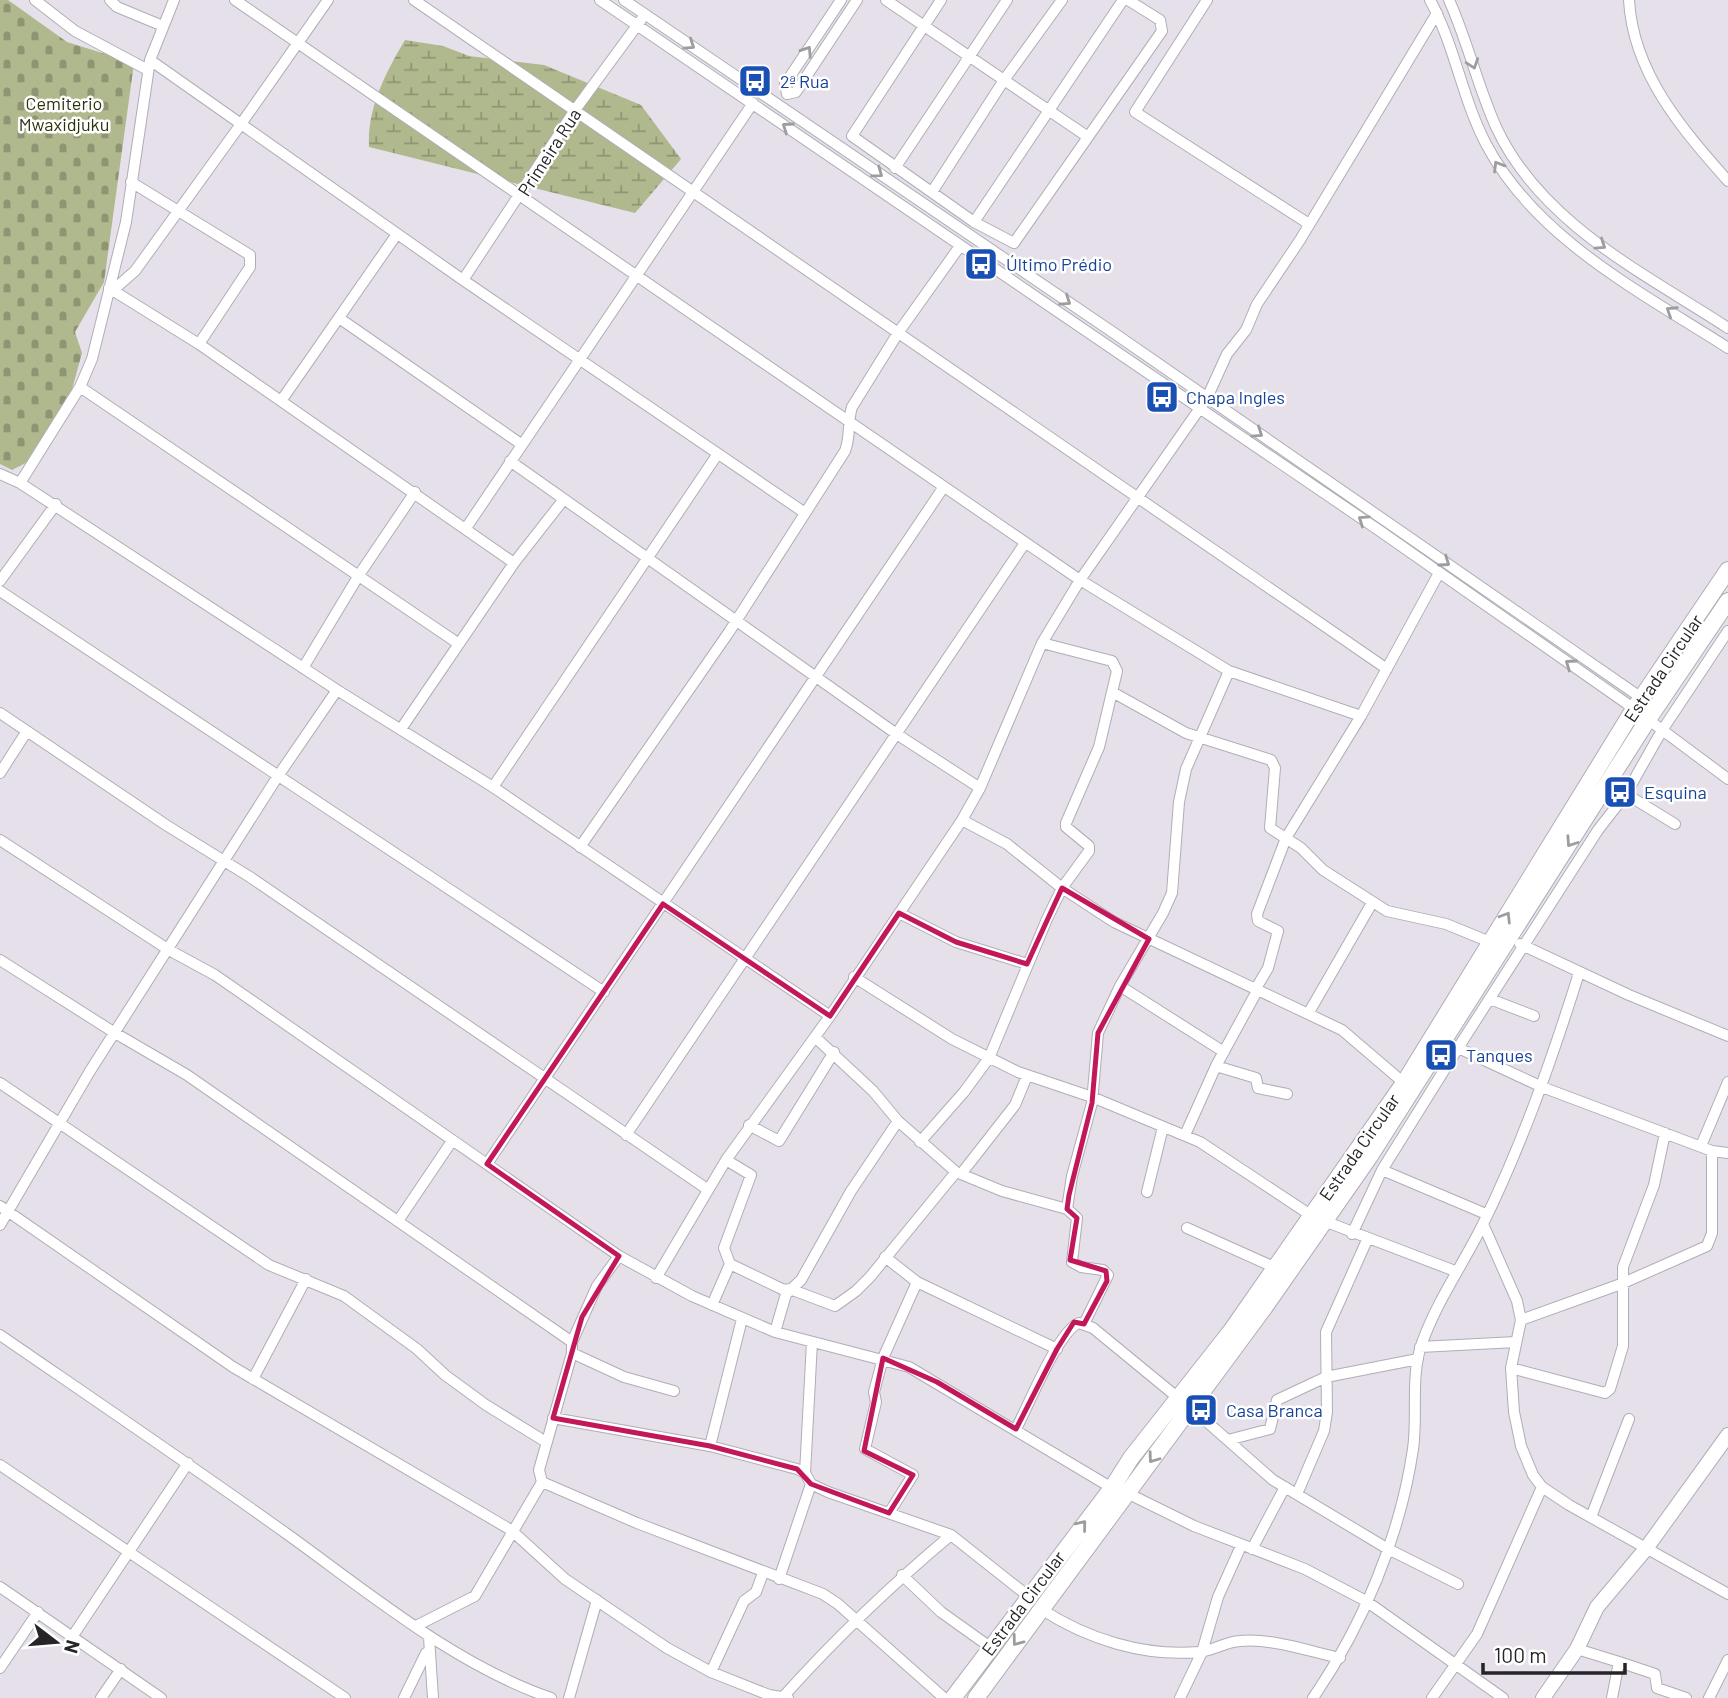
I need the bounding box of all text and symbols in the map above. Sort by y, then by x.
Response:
one-way arrow [682,37,695,49]
one-way arrow [799,45,812,58]
one-way arrow [1465,57,1479,69]
bus stop icon: 2ª Rua [736,62,774,100]
place label: 2ª Rua [780,70,829,92]
park label: Cemiterio Mwaxidjuku [19,92,109,135]
street label: Primeira Rua [513,104,585,200]
one-way arrow [782,123,795,135]
one-way arrow [1494,160,1507,173]
one-way arrow [870,165,883,177]
one-way arrow [1594,237,1607,250]
bus stop icon: Último Prédio [962,245,1000,283]
place label: Último Prédio [1006,253,1112,275]
one-way arrow [1058,293,1071,305]
one-way arrow [1666,307,1679,319]
bus stop icon: Chapa Ingles [1143,378,1181,416]
place label: Chapa Ingles [1186,386,1285,408]
one-way arrow [1250,424,1263,437]
one-way arrow [1358,516,1371,528]
one-way arrow [1437,554,1450,566]
street label: Estrada Circular [1619,610,1707,726]
one-way arrow [1565,660,1578,672]
bus stop icon: Esquina [1601,773,1639,811]
place label: Esquina [1644,781,1707,803]
one-way arrow [1567,834,1579,847]
one-way arrow [1498,911,1511,924]
bus stop icon: Tanques [1422,1036,1460,1074]
place label: Tanques [1466,1044,1533,1066]
street label: Estrada Circular [1314,1089,1404,1205]
bus stop icon: Casa Branca [1182,1391,1220,1429]
place label: Casa Branca [1226,1399,1323,1421]
one-way arrow [1148,1450,1161,1463]
one-way arrow [1074,1521,1086,1534]
street label: Estrada Circular [977,1546,1070,1660]
north arrow [21,1607,91,1677]
scale bar [1483,1632,1625,1676]
one-way arrow [1013,1633,1026,1646]
text: N [60,1638,86,1656]
text: 100 m [1494,1642,1547,1667]

